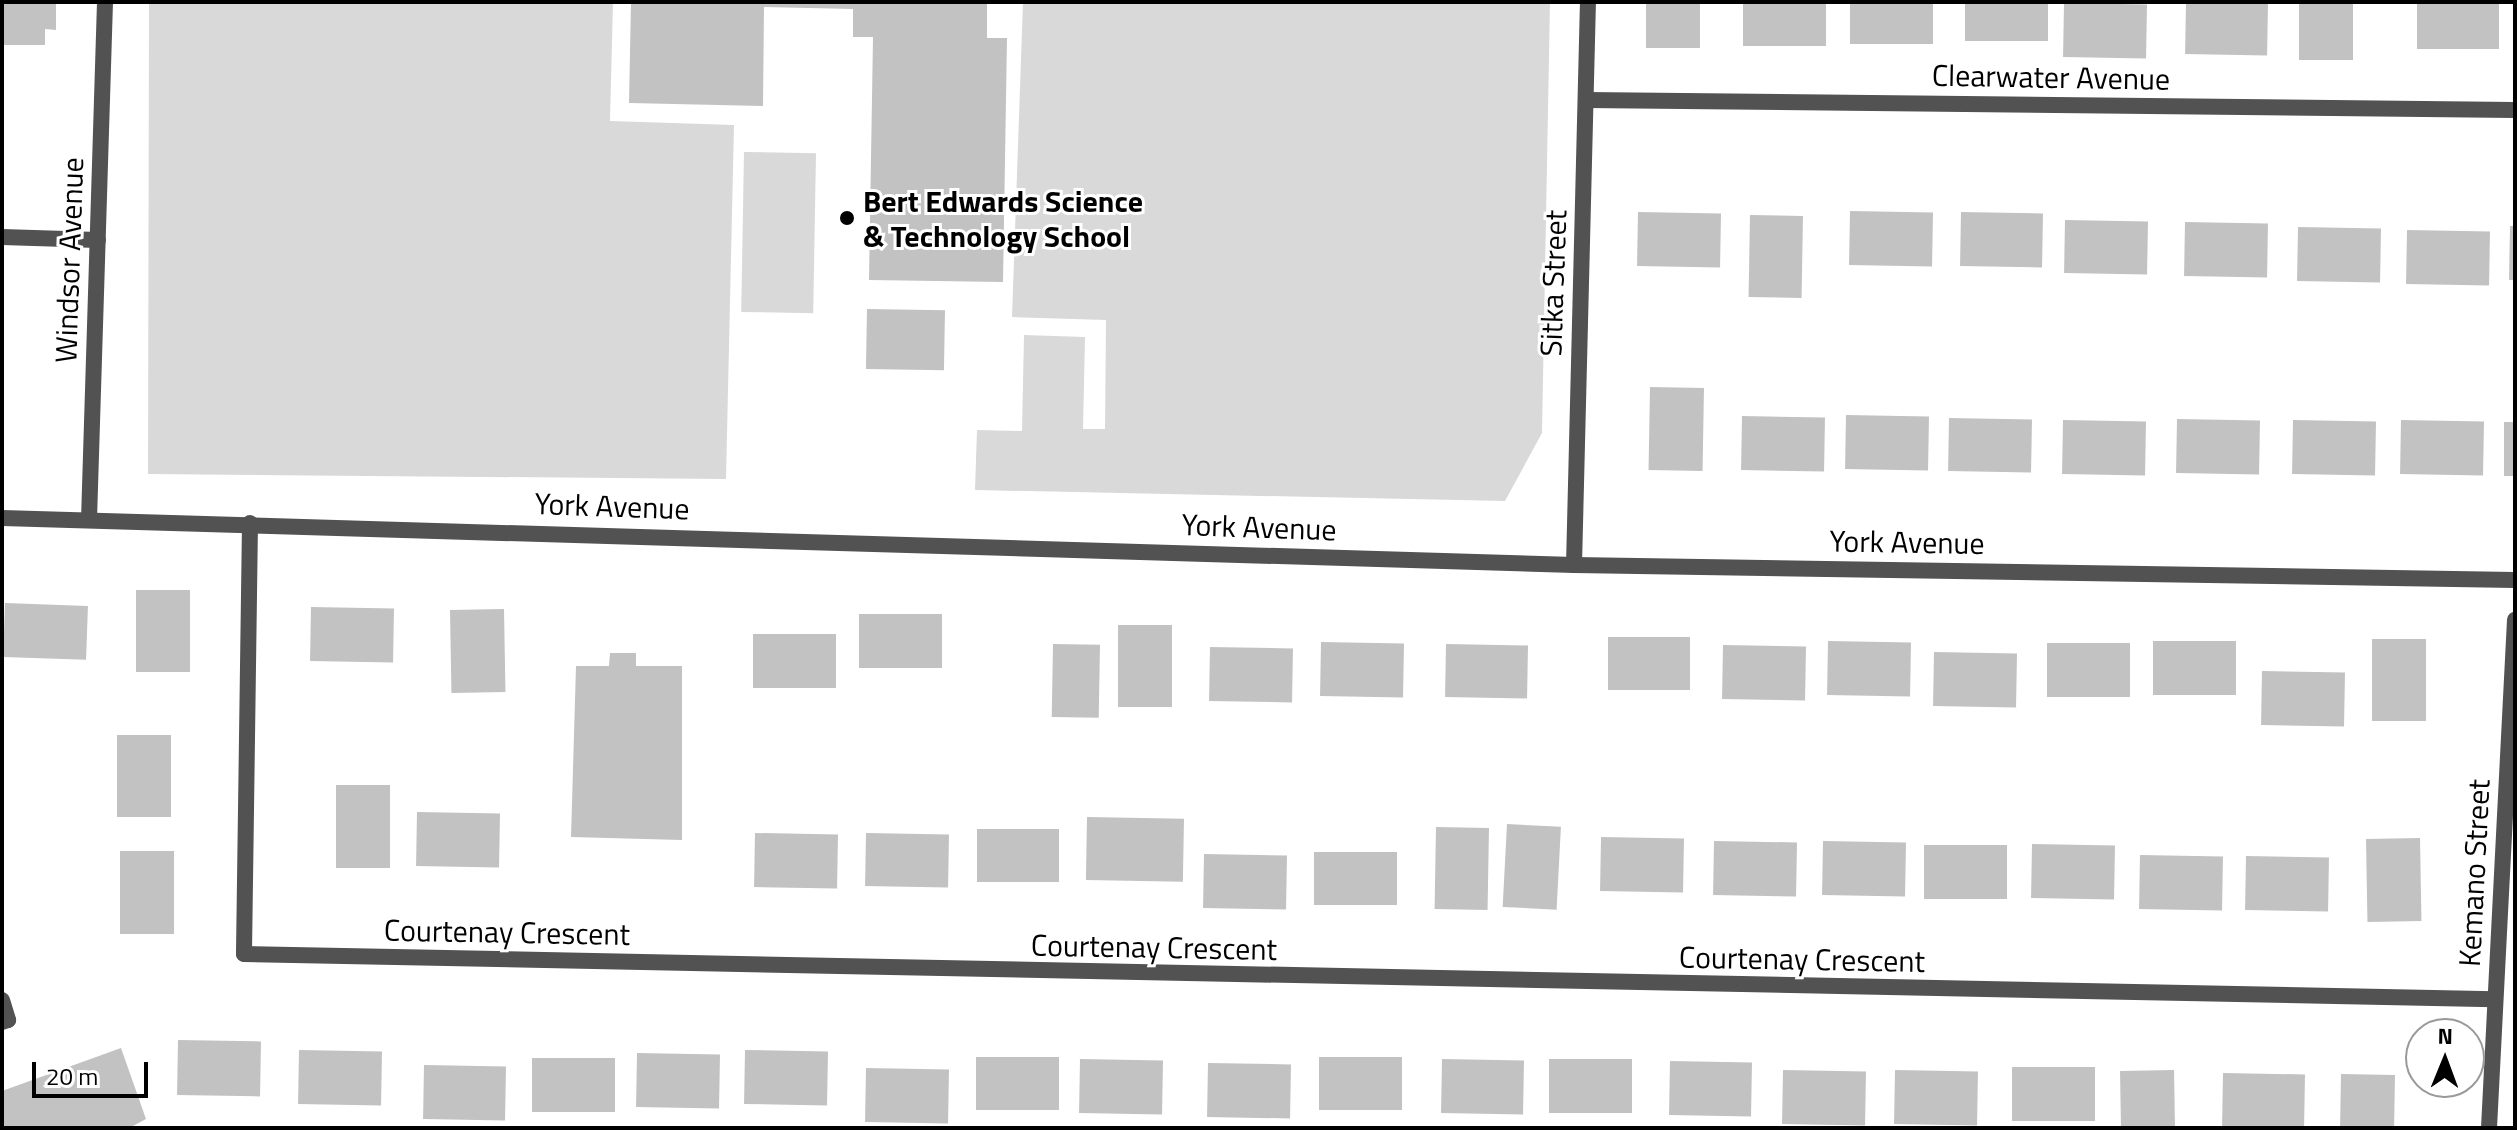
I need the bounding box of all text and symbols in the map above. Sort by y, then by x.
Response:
street label: Clearwater Avenue [1932,57,2170,97]
street label: Windsor Avenue [47,157,91,363]
place label: Bert Edwards Science & Technology School [863,183,1143,254]
marker: Bert Edwards Science & Technology School [838,209,856,227]
street label: Sitka Street [1532,209,1574,357]
street label: York Avenue [534,485,690,527]
street label: York Avenue [1181,506,1337,548]
street label: York Avenue [1829,523,1985,561]
street label: Kemano Street [2451,778,2497,968]
street label: Courtenay Crescent [384,912,630,952]
street label: Courtenay Crescent [1031,927,1277,967]
street label: Courtenay Crescent [1679,939,1925,979]
north arrow [2405,1018,2485,1098]
text: N [2437,1019,2453,1053]
scale bar [36,1046,152,1096]
text: 20 m [46,1058,98,1094]

